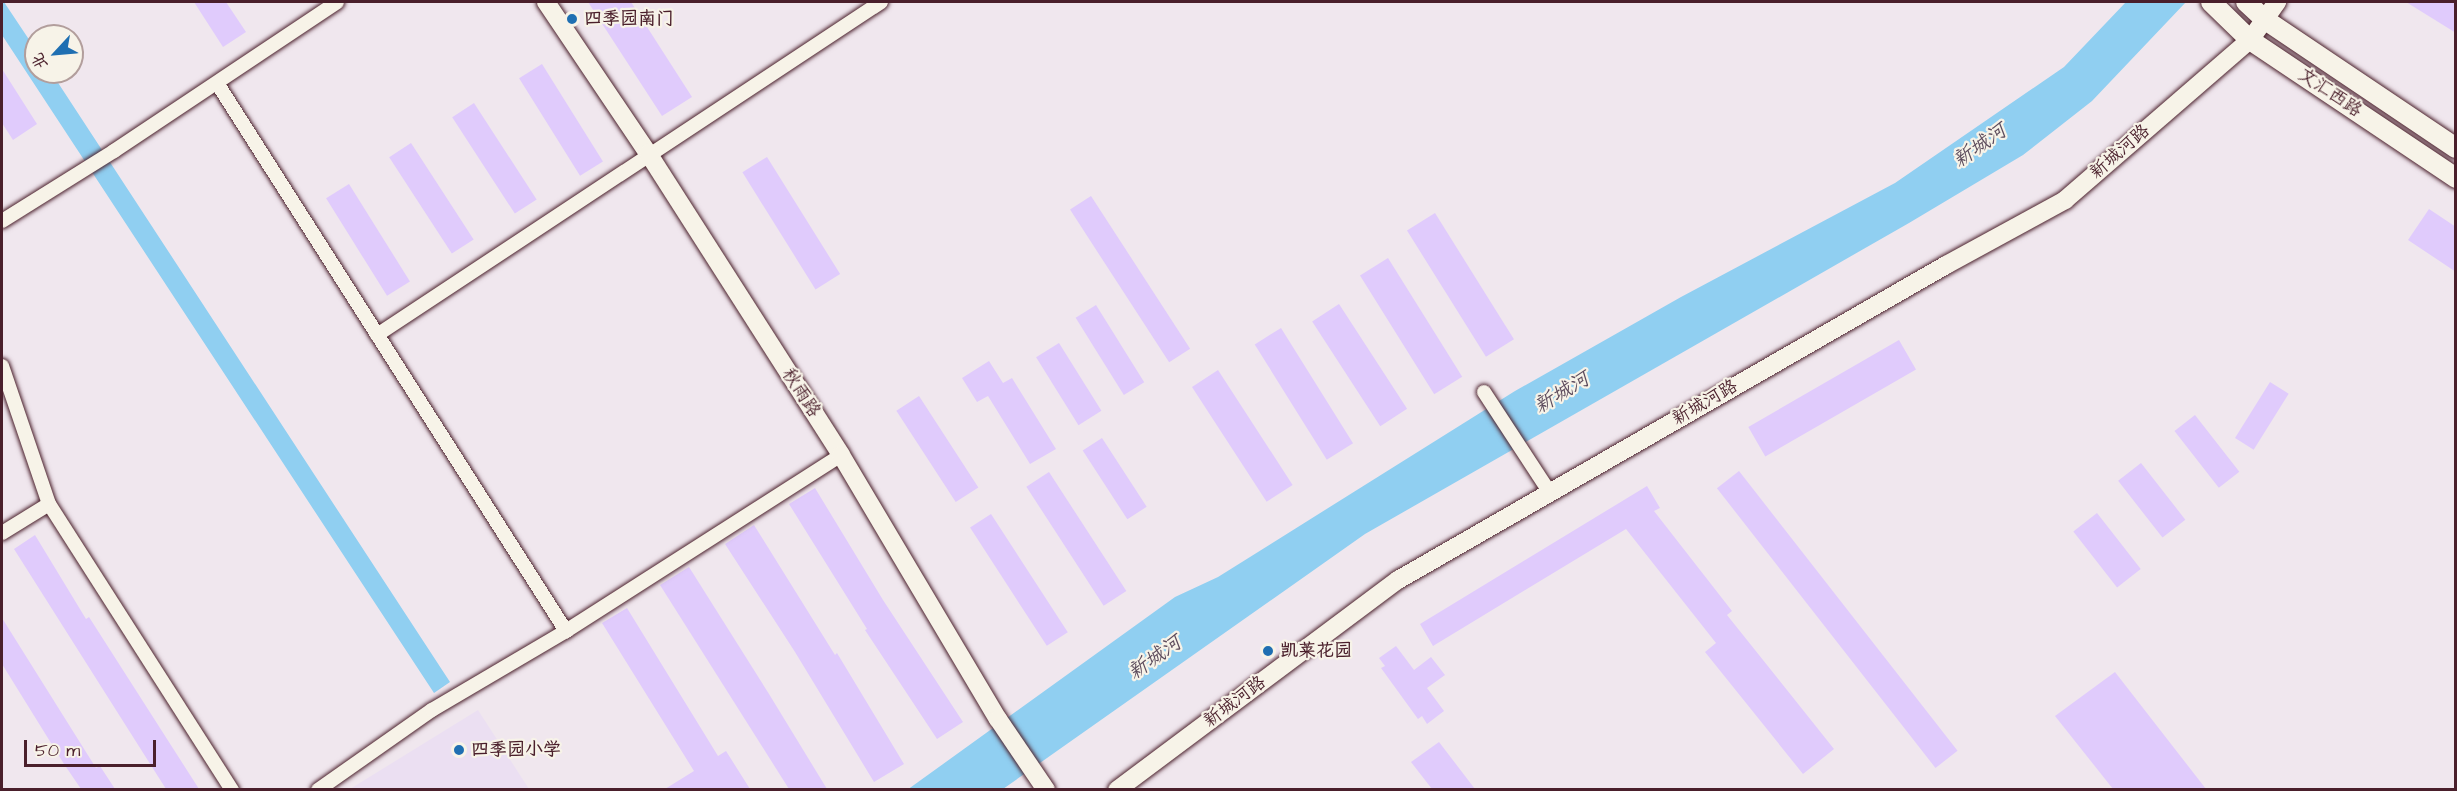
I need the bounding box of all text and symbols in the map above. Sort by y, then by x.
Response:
place label: 四季园南门 [584,8,674,30]
marker: 四季园南门 [565,12,579,26]
north arrow [24,24,84,84]
text: 北 [26,49,53,73]
street label: 文汇西路 [2294,64,2366,122]
water label: 新城河 [1949,119,2011,173]
street label: 新城河路 [2086,120,2154,184]
street label: 秋雨路 [777,364,825,422]
water label: 新城河 [1530,367,1594,419]
street label: 新城河路 [1668,376,1742,430]
water label: 新城河 [1124,631,1186,685]
place label: 凯莱花园 [1280,640,1352,662]
marker: 凯莱花园 [1261,644,1275,658]
street label: 新城河路 [1200,672,1270,732]
scale bar [27,728,159,766]
text: 50 m [35,738,80,763]
place label: 四季园小学 [471,739,561,761]
marker: 四季园小学 [452,743,466,757]

